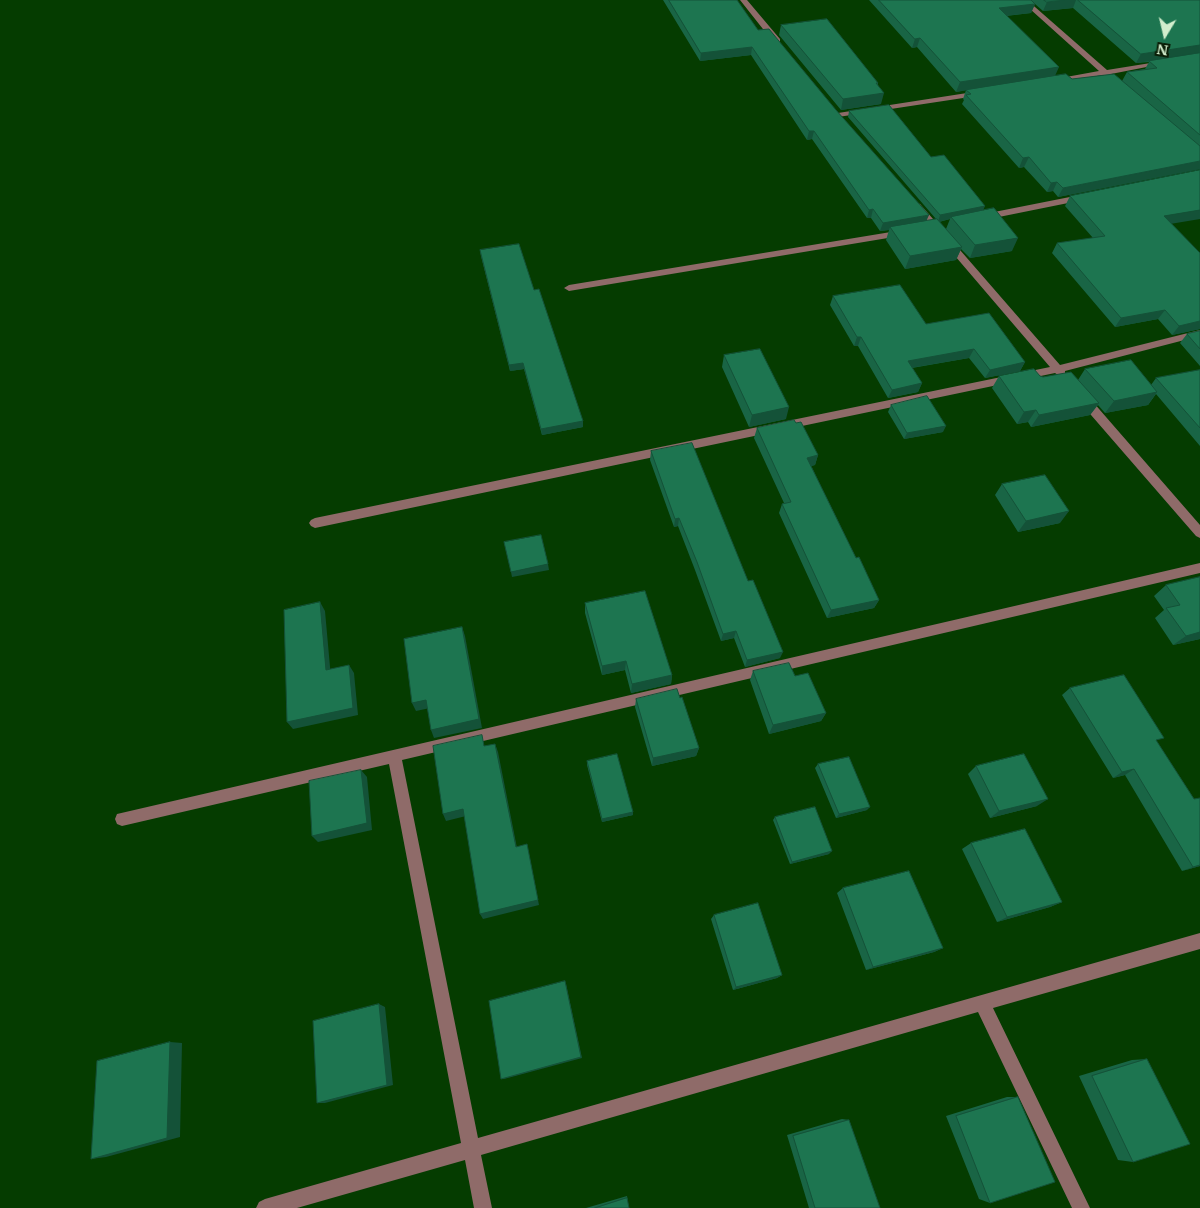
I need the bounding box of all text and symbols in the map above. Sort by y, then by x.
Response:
north arrow [1140,10,1190,60]
text: N [1156,40,1170,60]

